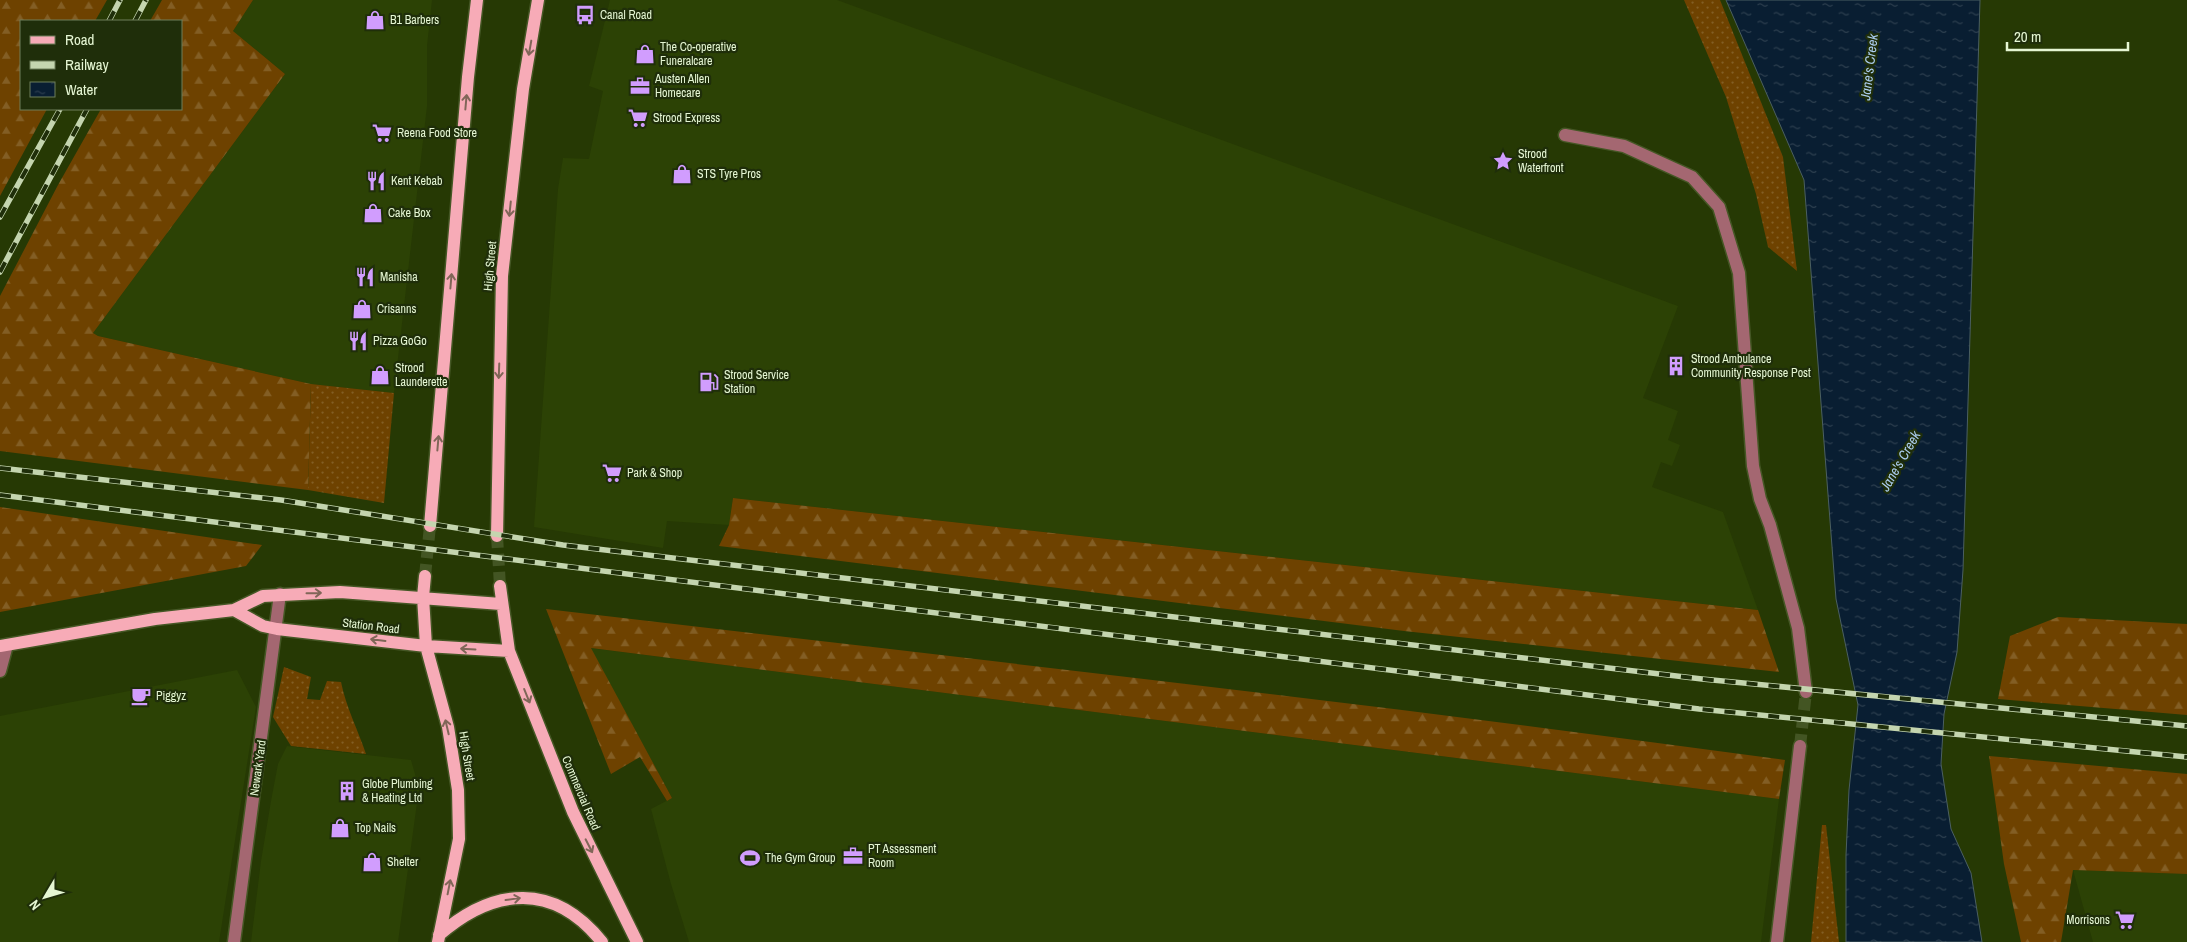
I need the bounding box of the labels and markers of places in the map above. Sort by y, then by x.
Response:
bus stop icon: Canal Road [574,4,596,26]
place label: Canal Road [600,7,652,23]
shop icon: B1 Barbers [364,9,386,31]
place label: B1 Barbers [390,12,439,28]
place label: The Co-operative Funeralcare [660,39,737,69]
shop icon: The Co-operative Funeralcare [634,43,656,65]
place label: Austen Allen Homecare [654,71,710,101]
office icon: Austen Allen Homecare [629,75,651,97]
supermarket icon: Strood Express [627,107,649,129]
place label: Strood Express [653,110,720,126]
supermarket icon: Reena Food Store [371,122,393,144]
place label: Reena Food Store [397,125,477,141]
place label: Strood Waterfront [1518,146,1564,176]
place icon: Strood Waterfront [1492,150,1514,172]
shop icon: STS Tyre Pros [671,163,693,185]
place label: STS Tyre Pros [697,166,761,182]
restaurant icon: Kent Kebab [365,170,387,192]
place label: Kent Kebab [391,173,442,189]
shop icon: Cake Box [362,202,384,224]
place label: Cake Box [388,205,431,221]
restaurant icon: Manisha [354,266,376,288]
place label: Manisha [380,269,418,285]
shop icon: Crisanns [351,298,373,320]
place label: Crisanns [377,301,416,317]
restaurant icon: Pizza GoGo [347,330,369,352]
place label: Pizza GoGo [373,333,427,349]
place label: Strood Ambulance Community Response Post [1691,351,1811,381]
building icon: Strood Ambulance Community Response Post [1665,355,1687,377]
place label: Strood Launderette [395,360,448,390]
shop icon: Strood Launderette [369,364,391,386]
place label: Strood Service Station [724,367,789,397]
fuel station icon: Strood Service Station [698,371,720,393]
supermarket icon: Park & Shop [601,462,623,484]
place label: Park & Shop [627,465,682,481]
cafe icon: Piggyz [130,685,152,707]
place label: Piggyz [156,688,186,704]
place label: Globe Plumbing & Heating Ltd [362,776,433,806]
building icon: Globe Plumbing & Heating Ltd [336,780,358,802]
shop icon: Top Nails [329,817,351,839]
place label: Top Nails [355,820,396,836]
place label: PT Assessment Room [868,841,936,871]
office icon: PT Assessment Room [842,845,864,867]
sports icon: The Gym Group [739,847,761,869]
place label: The Gym Group [765,850,836,866]
shop icon: Shelter [361,851,383,873]
place label: Shelter [387,854,419,870]
supermarket icon: Morrisons [2114,909,2136,931]
place label: Morrisons [2066,912,2110,928]

